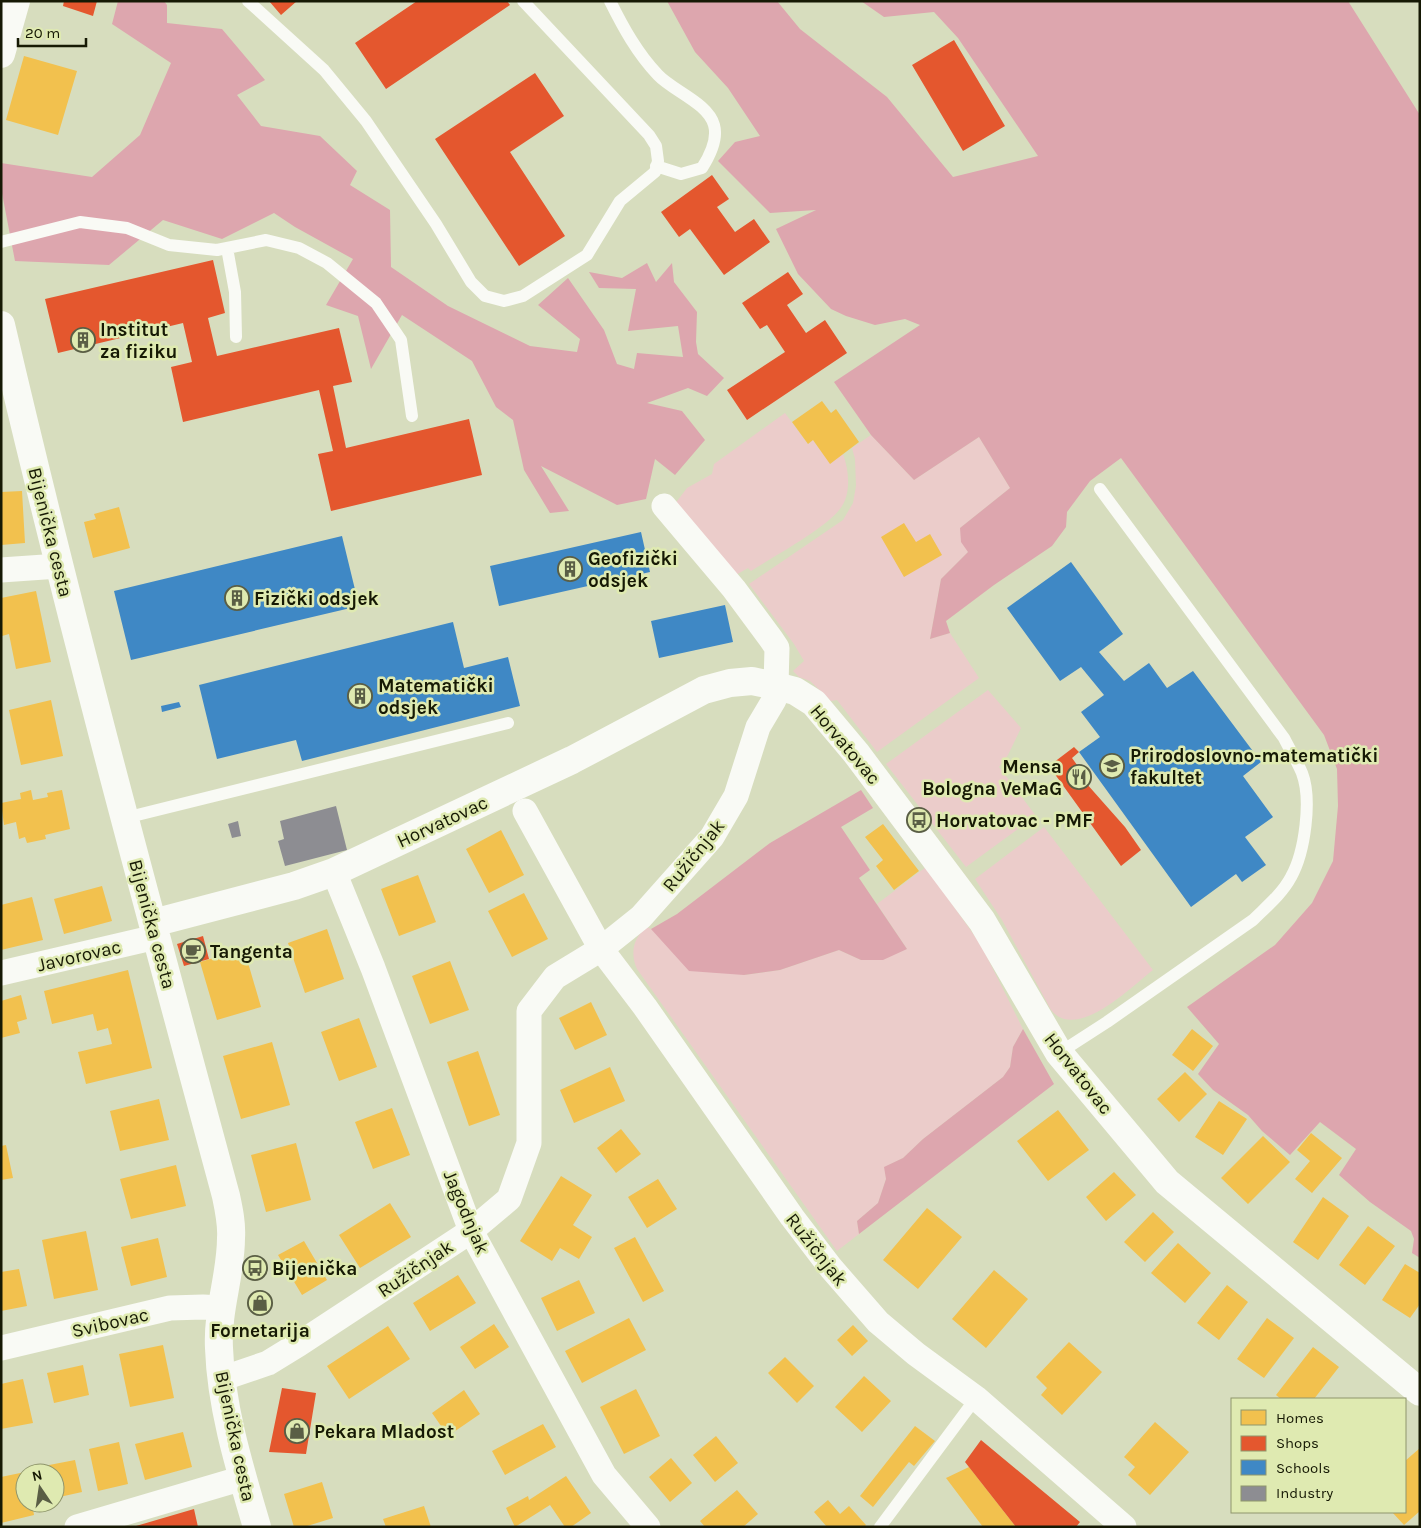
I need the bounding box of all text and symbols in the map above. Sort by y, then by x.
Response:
scale bar [18,15,85,47]
text: 20 m [25,24,60,42]
place label: Institut za fiziku [100,319,177,363]
building icon: Institut za fiziku [70,327,96,353]
street label: Bijenička cesta [23,465,77,599]
place label: Geofizički odsjek [588,548,678,592]
building icon: Geofizički odsjek [557,556,583,582]
building icon: Fizički odsjek [224,585,250,611]
place label: Fizički odsjek [254,588,379,610]
place label: Matematički odsjek [378,675,494,719]
building icon: Matematički odsjek [347,683,373,709]
street label: Horvatovac [806,700,885,789]
place label: Prirodoslovno-matematički fakultet [1130,745,1379,789]
school or university icon: Prirodoslovno-matematički fakultet [1099,753,1125,779]
place label: Mensa Bologna VeMaG [922,756,1062,800]
restaurant icon: Mensa Bologna VeMaG [1066,764,1092,790]
street label: Horvatovac [394,791,491,852]
bus stop icon: Horvatovac - PMF [906,807,932,833]
place label: Horvatovac - PMF [936,810,1093,832]
street label: Ružičnjak [658,815,730,896]
street label: Bijenička cesta [124,857,180,991]
street label: Javorovac [35,936,123,976]
cafe icon: Tangenta [180,938,206,964]
place label: Tangenta [210,941,293,963]
street label: Horvatovac [1040,1029,1117,1119]
street label: Jagodnjak [439,1167,494,1258]
street label: Ružičnjak [781,1209,852,1291]
street label: Ružičnjak [374,1235,458,1302]
bus stop icon: Bijenička [242,1255,268,1281]
place label: Bijenička [272,1258,357,1280]
shop icon: Fornetarija [247,1290,273,1316]
street label: Svibovac [70,1303,151,1342]
place label: Fornetarija [210,1320,310,1342]
street label: Bijenička cesta [210,1369,260,1504]
legend [1231,1398,1406,1513]
text: Homes [1276,1409,1324,1427]
shop icon: Pekara Mladost [284,1418,310,1444]
place label: Pekara Mladost [314,1421,454,1443]
text: Shops [1276,1434,1319,1452]
text: Schools [1276,1459,1330,1477]
north arrow [15,1463,65,1513]
text: N [30,1466,44,1485]
text: Industry [1276,1484,1333,1502]

